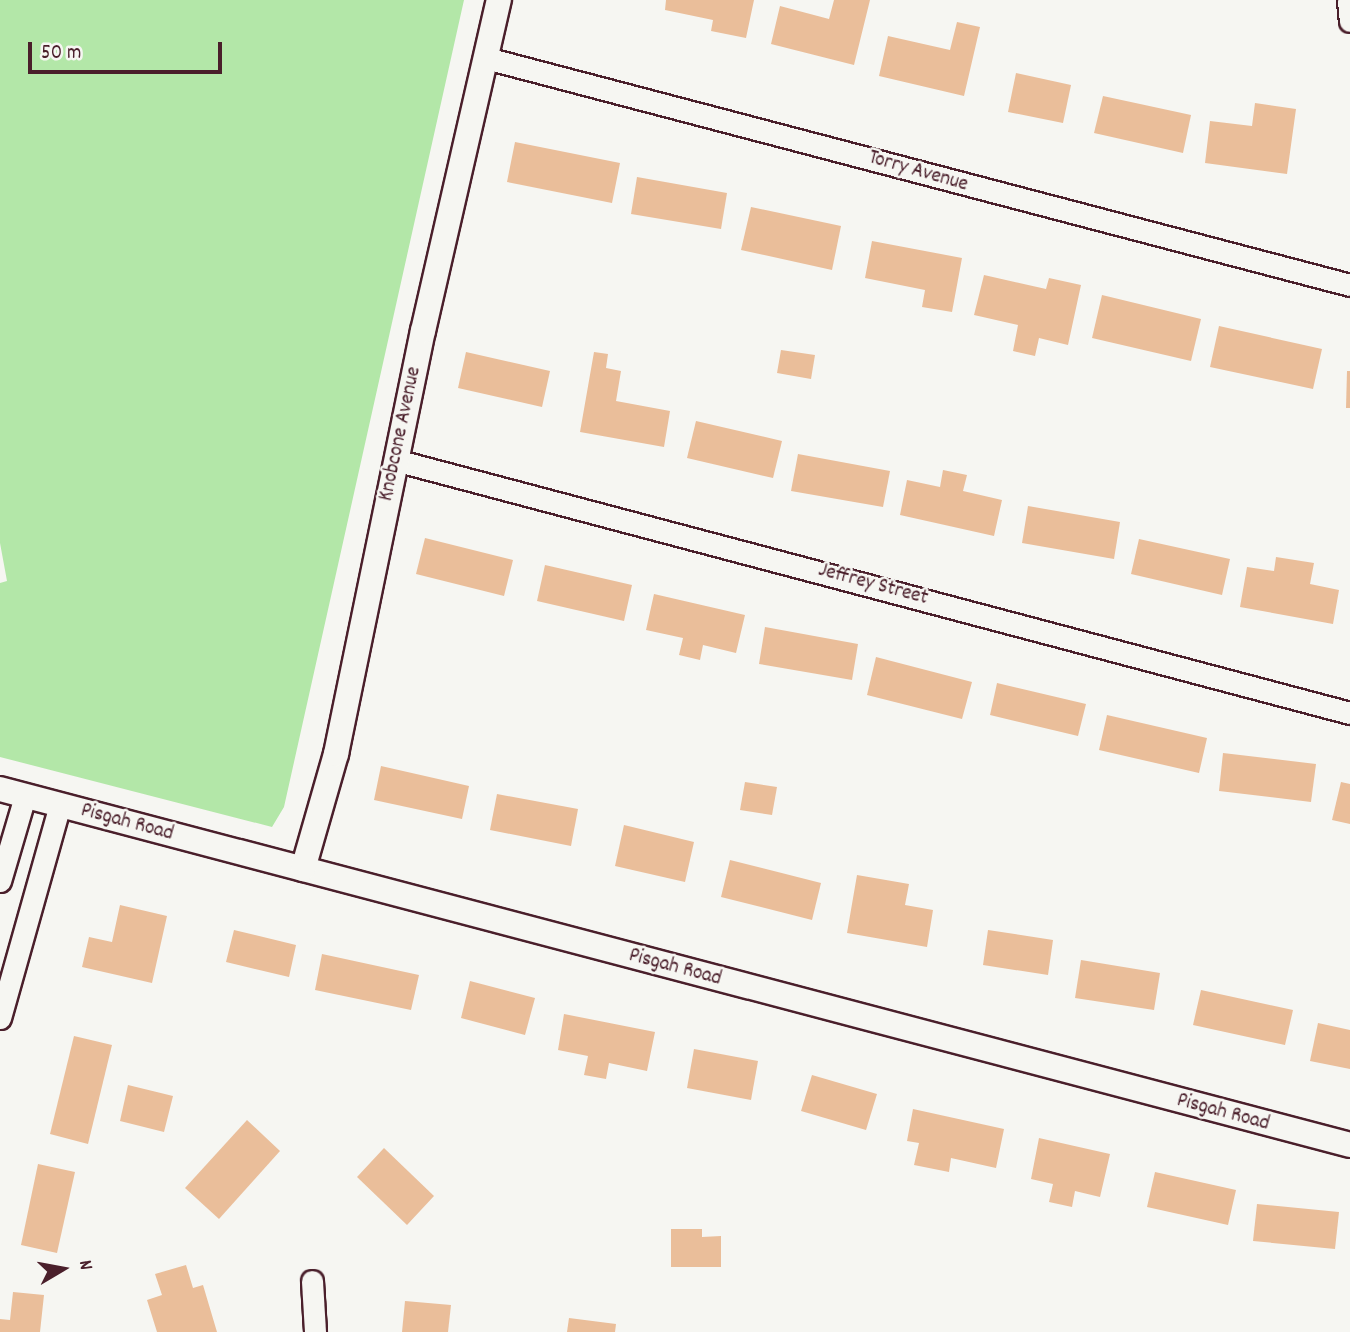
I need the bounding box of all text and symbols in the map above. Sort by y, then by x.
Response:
scale bar [32,28,226,72]
text: 50 m [41,39,81,69]
street label: Torry Avenue [865,146,971,198]
street label: Knobcone Avenue [374,364,428,504]
street label: Jeffrey Street [815,558,931,612]
street label: Pisgah Road [78,799,176,847]
street label: Pisgah Road [626,944,724,992]
street label: Pisgah Road [1174,1089,1272,1137]
north arrow [28,1234,98,1304]
text: N [70,1258,98,1272]

